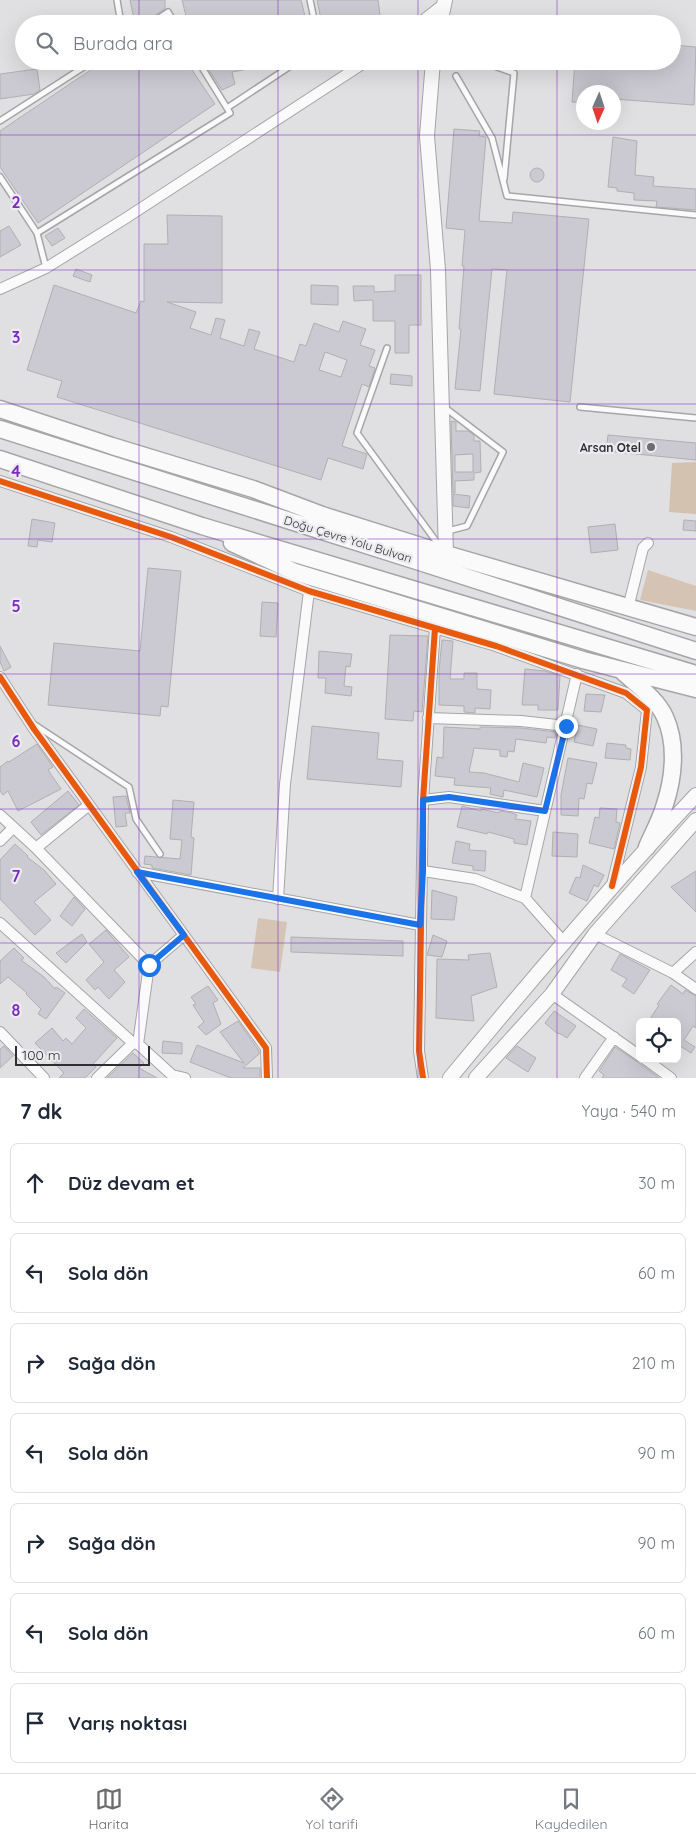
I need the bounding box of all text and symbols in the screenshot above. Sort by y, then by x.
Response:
search box [15,15,681,70]
icon: search [33,29,61,57]
text: Burada ara [73,31,173,55]
north arrow [576,85,621,130]
text: 2 [11,192,21,212]
text: 3 [12,327,20,347]
place label: Arsan Otel [580,440,641,455]
marker: Arsan Otel [645,441,657,453]
text: 4 [11,461,21,481]
street label: Doğu Çevre Yolu Bulvarı [282,512,414,566]
text: 5 [11,596,21,616]
route end [555,715,578,738]
text: 6 [12,731,21,751]
text: 7 [12,866,21,886]
route start [138,954,161,977]
text: 8 [12,1000,21,1020]
map controls [636,1018,681,1063]
button: locate [636,1018,681,1063]
scale bar [15,1043,150,1066]
text: 100 m [22,1046,60,1064]
text: 7 dk [20,1098,63,1124]
text: Yaya · 540 m [582,1101,676,1121]
icon: ahead [21,1169,49,1197]
text: Düz devam et [68,1171,195,1195]
text: 30 m [638,1173,675,1193]
icon: left [21,1259,49,1287]
text: Sola dön [68,1261,149,1285]
text: 60 m [638,1263,675,1283]
icon: right [21,1349,49,1377]
text: Sağa dön [68,1351,156,1375]
text: 210 m [632,1353,675,1373]
icon: left [21,1439,49,1467]
text: Sola dön [68,1441,149,1465]
text: 90 m [638,1443,675,1463]
icon: right [21,1529,49,1557]
text: Sağa dön [68,1531,156,1555]
text: 90 m [638,1533,675,1553]
icon: left [21,1619,49,1647]
text: Sola dön [68,1621,149,1645]
text: 60 m [638,1623,675,1643]
icon: arrive [21,1709,49,1737]
text: Varış noktası [68,1711,187,1735]
tab: Harita [88,1785,129,1833]
tab: Yol tarifi [306,1785,358,1833]
tab: Kaydedilen [535,1785,608,1833]

